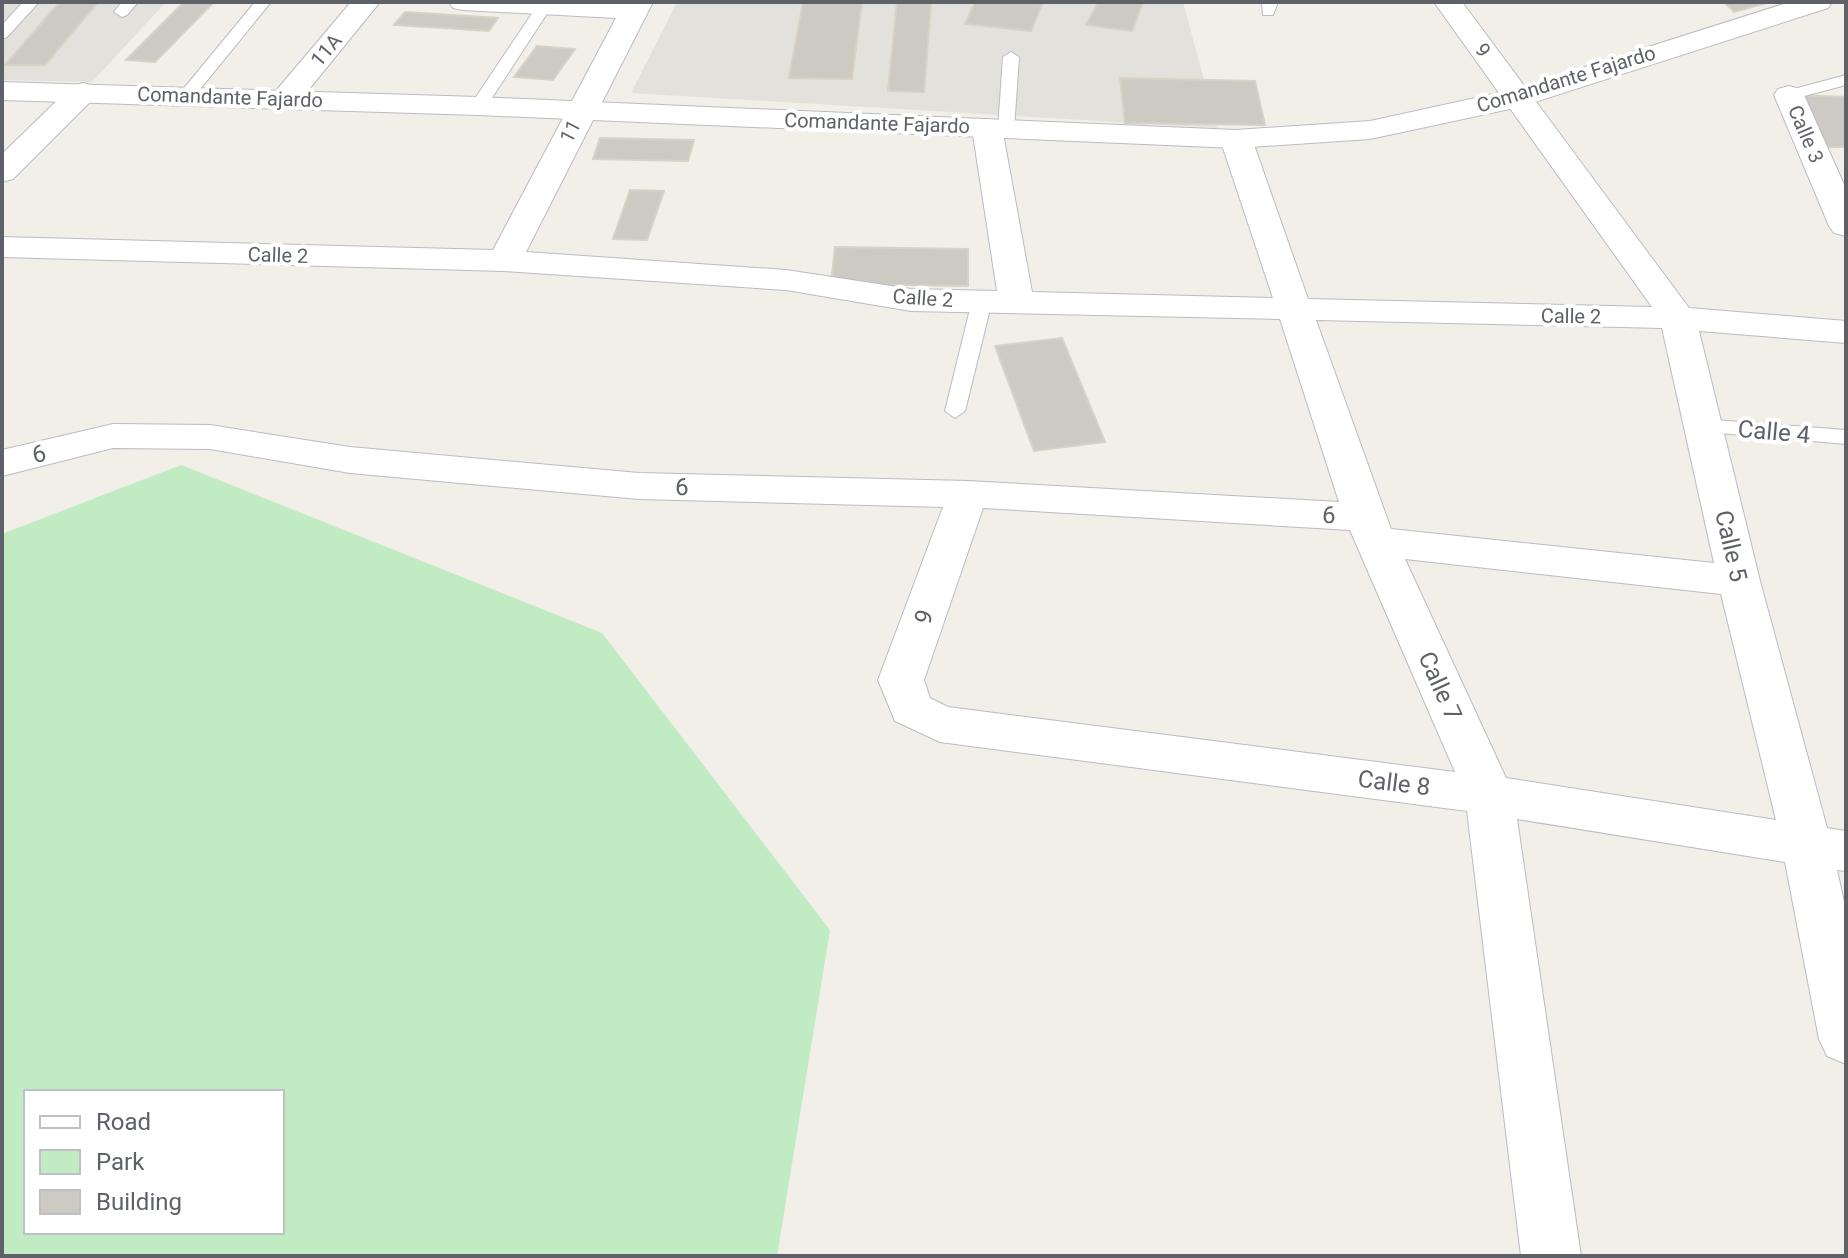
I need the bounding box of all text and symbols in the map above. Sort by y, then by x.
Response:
street label: 11A [305,29,347,71]
street label: 9 [1470,38,1496,62]
street label: Comandante Fajardo [1474,40,1658,118]
street label: Comandante Fajardo [137,82,323,112]
street label: Calle 3 [1783,101,1829,167]
street label: Comandante Fajardo [784,108,970,138]
street label: 11 [554,116,586,146]
street label: Calle 2 [247,242,309,268]
street label: Calle 2 [892,284,954,312]
street label: Calle 2 [1541,303,1601,329]
street label: Calle 4 [1737,415,1811,449]
street label: 6 [29,439,49,469]
street label: 6 [675,473,689,501]
street label: 6 [1322,501,1336,529]
street label: Calle 5 [1709,508,1753,584]
street label: 9 [909,606,939,628]
street label: Calle 7 [1412,647,1468,725]
street label: Calle 8 [1356,765,1432,801]
legend [24,1090,284,1234]
text: Road [96,1108,151,1136]
text: Park [96,1148,145,1176]
text: Building [96,1188,182,1216]

